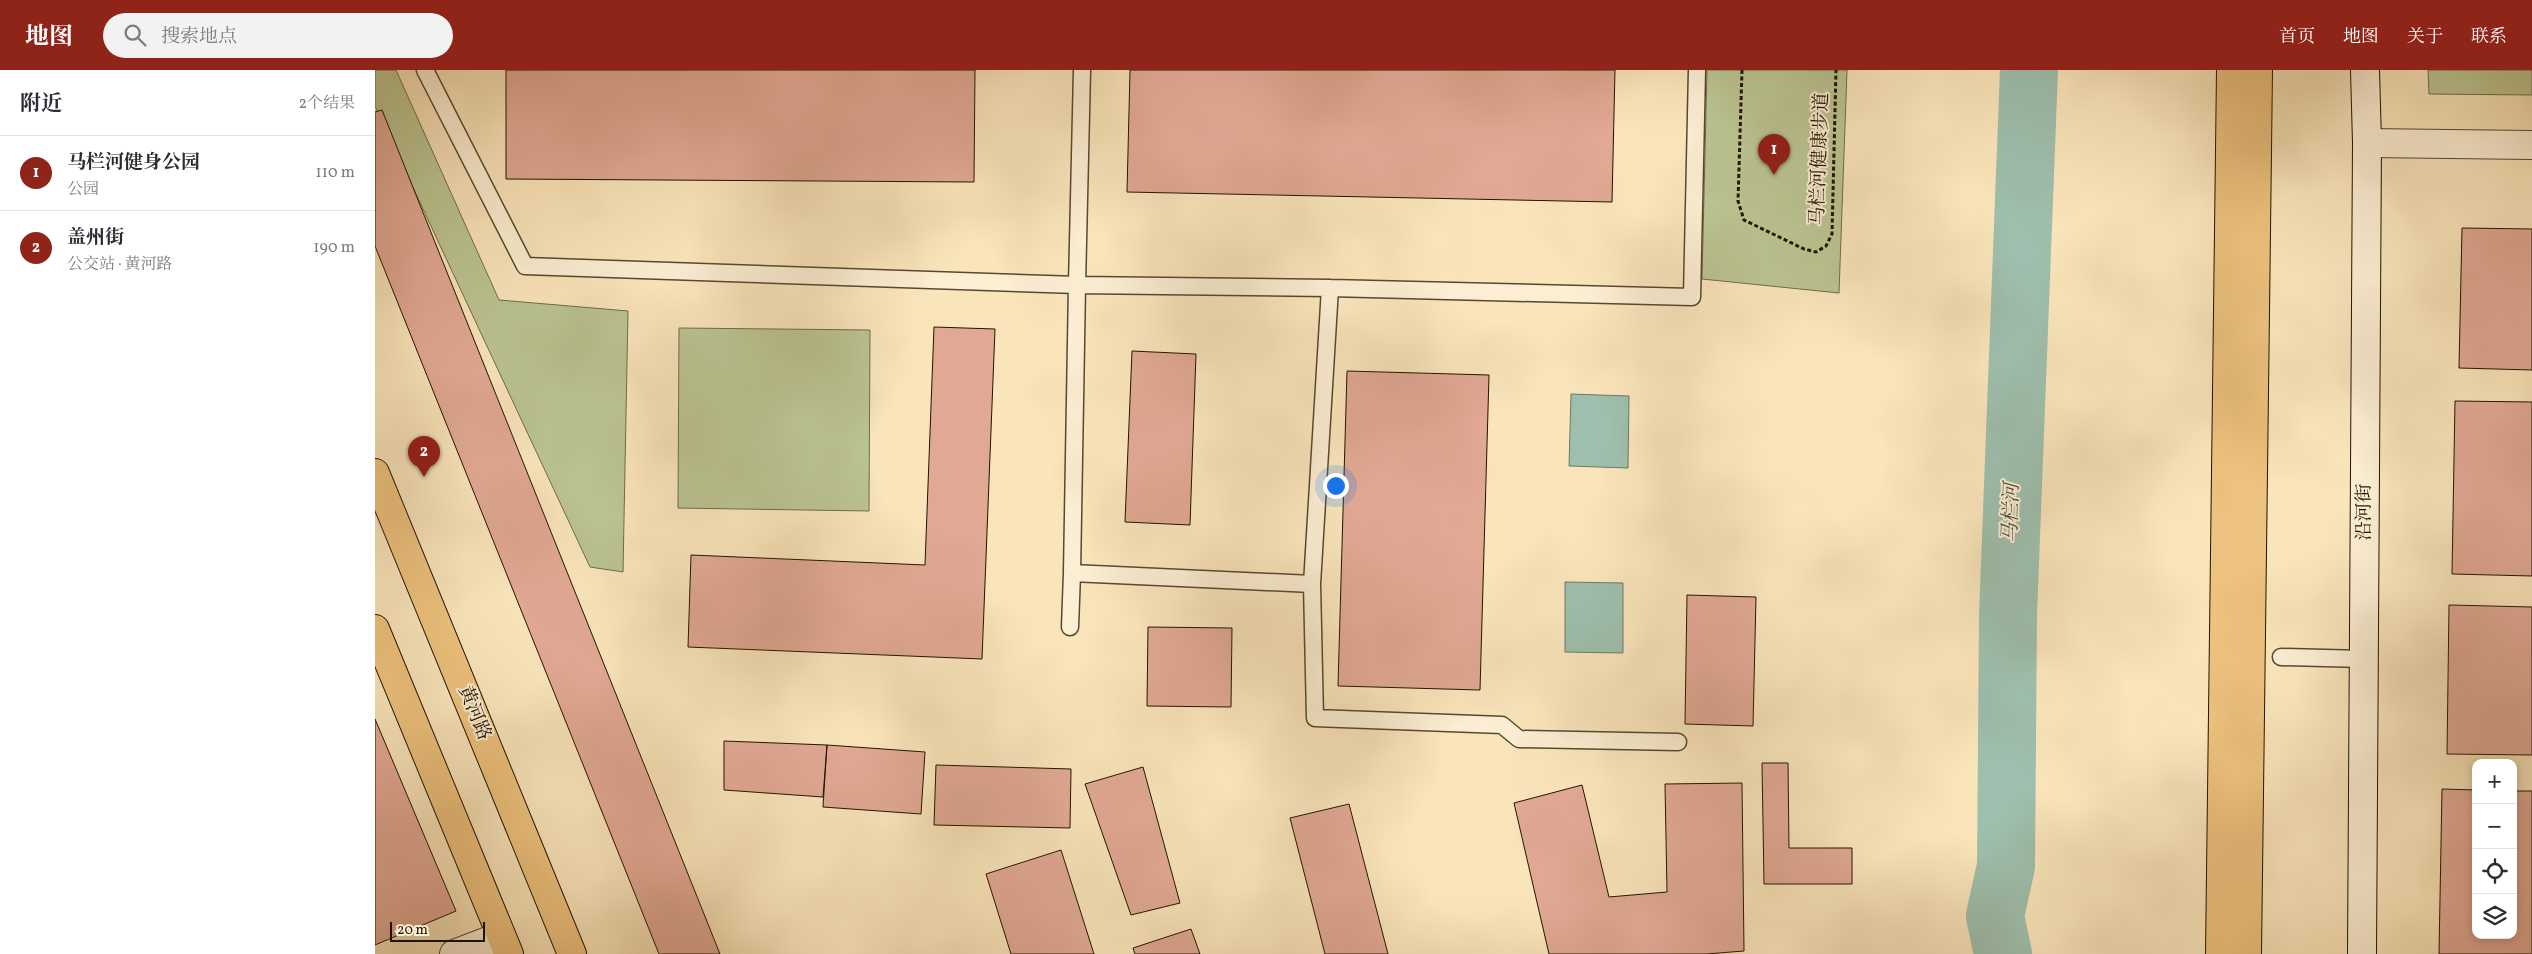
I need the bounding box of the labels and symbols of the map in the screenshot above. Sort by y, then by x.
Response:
street label: 马栏河健康步道 [1805,92,1835,226]
pin: 1 [1758,134,1790,175]
pin: 2 [408,436,440,477]
your location [1323,473,1349,499]
water label: 马栏河 [1997,480,2027,543]
street label: 沿河街 [2352,483,2378,541]
street label: 黄河路 [451,682,497,744]
scale bar [390,919,485,942]

